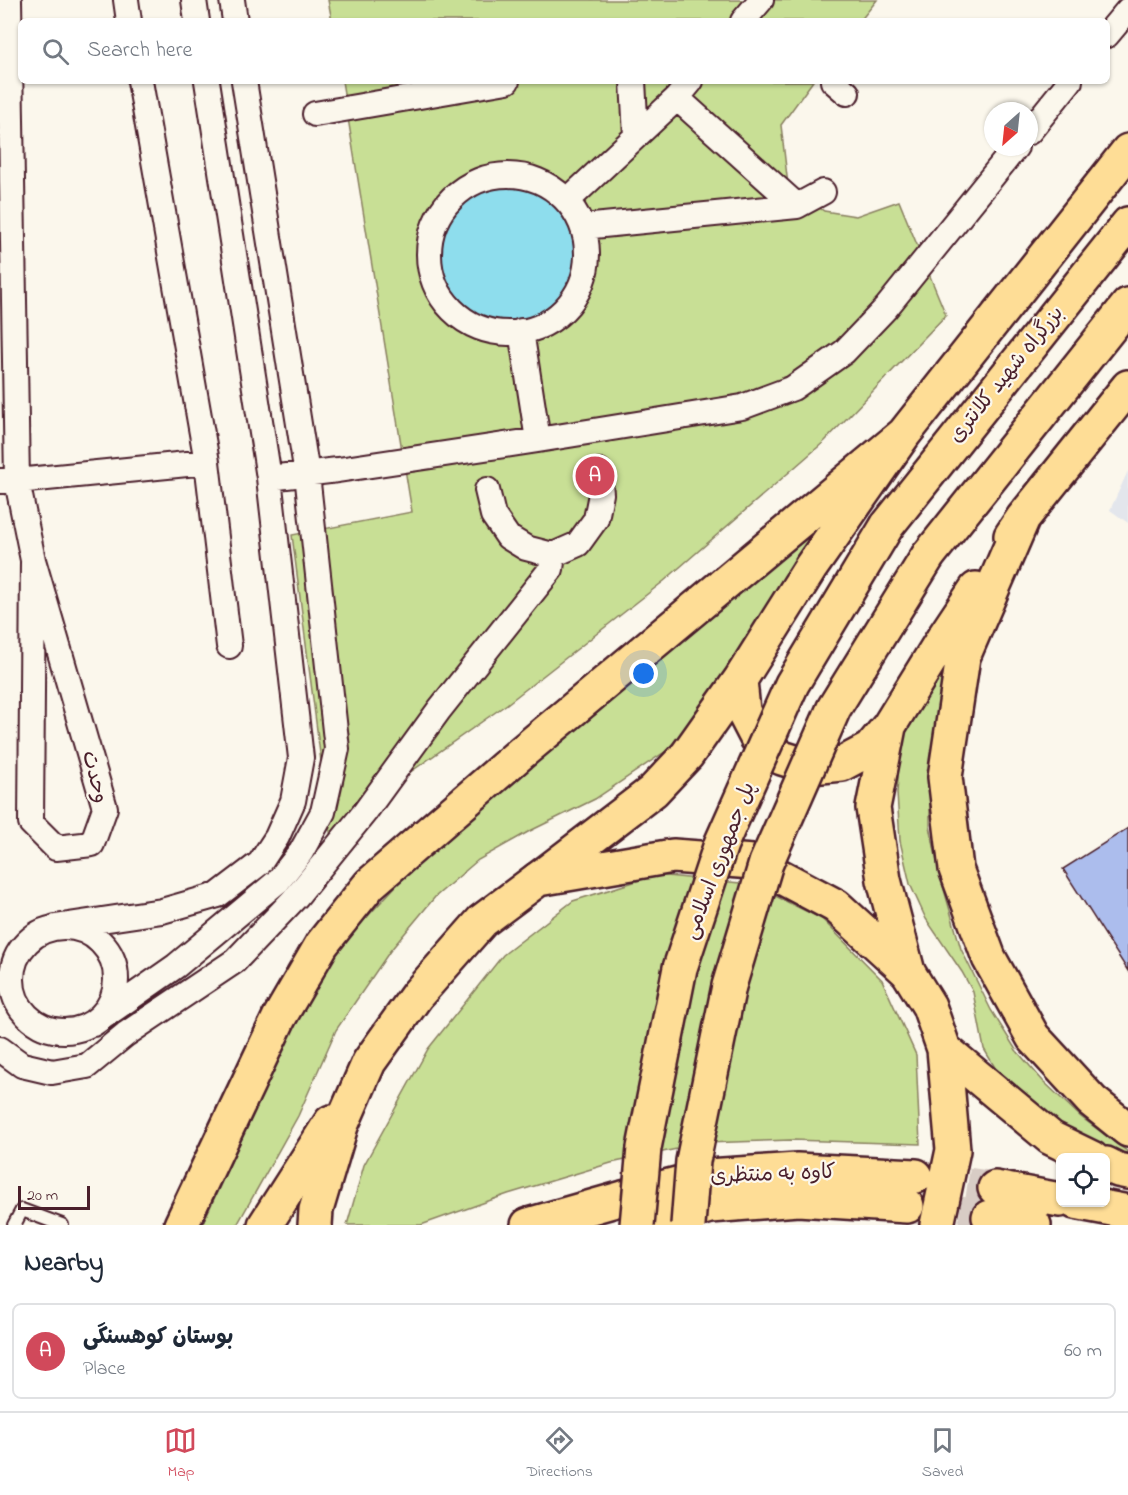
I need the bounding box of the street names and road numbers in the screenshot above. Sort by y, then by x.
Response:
street label: بزرگراه شهید کلانتری [942,300,1072,450]
street label: وحدت [73,748,115,806]
street label: پل جمهوری اسلامی [676,778,764,944]
street label: کاوه به منتظری [710,1158,836,1192]

